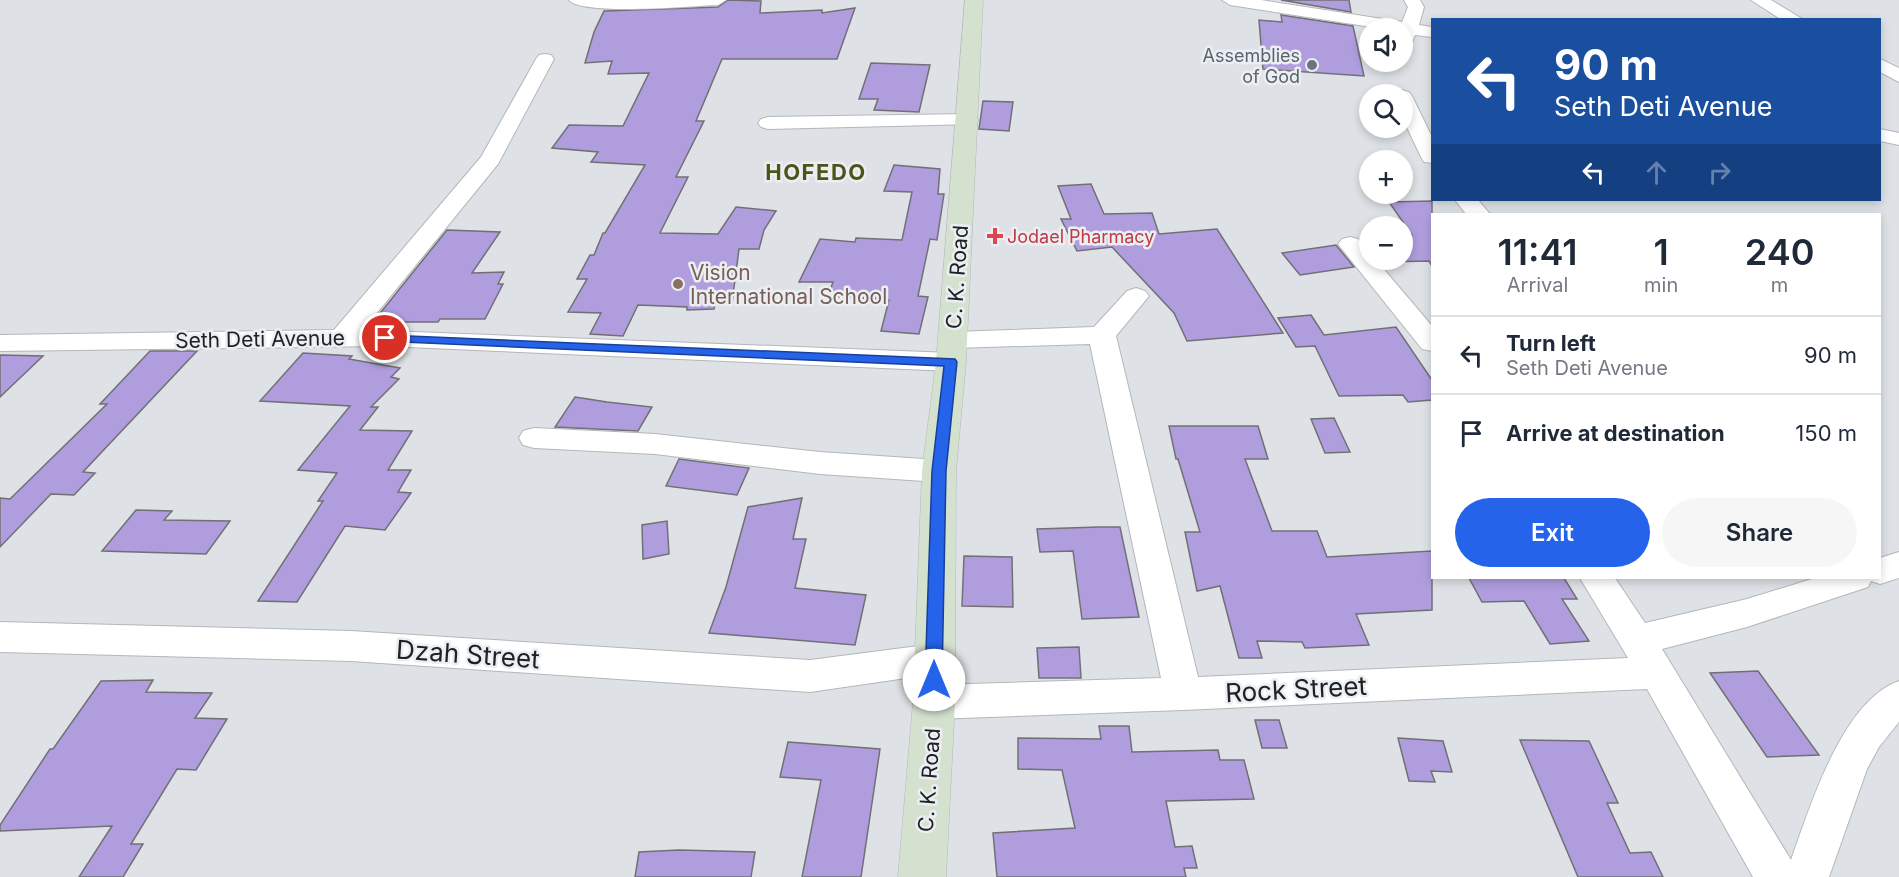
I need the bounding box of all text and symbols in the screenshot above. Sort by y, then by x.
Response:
map controls [1359,18,1413,270]
button: sound [1359,18,1413,72]
text: 90 m [1554,39,1658,90]
icon: left [1455,42,1533,120]
place label: Assemblies of God [1203,45,1300,87]
marker: Assemblies of God [1305,58,1319,72]
button: search [1359,84,1413,138]
text: Seth Deti Avenue [1554,90,1773,123]
button: + [1359,150,1413,204]
icon: left [1577,156,1610,189]
icon: ahead [1640,156,1673,189]
icon: right [1703,156,1736,189]
district label: HOFEDO [765,159,867,185]
button: − [1359,216,1413,270]
street label: C. K. Road [941,224,973,330]
place label: Jodael Pharmacy [1007,226,1154,247]
marker: Jodael Pharmacy [988,229,1002,243]
text: 11:41 [1498,230,1578,274]
text: 1 [1654,230,1669,274]
text: 240 [1745,230,1814,274]
place label: Vision International School [690,260,887,309]
text: Arrival [1507,273,1568,297]
text: min [1644,273,1678,297]
text: m [1771,273,1788,297]
marker: Vision International School [671,277,685,291]
pin [359,312,410,363]
icon: arrive [368,321,401,354]
street label: Seth Deti Avenue [175,325,345,353]
text: Turn left [1506,330,1596,356]
icon: left [1455,339,1488,372]
text: 90 m [1804,342,1857,368]
text: Seth Deti Avenue [1506,356,1668,380]
icon: arrive [1455,417,1488,450]
text: Arrive at destination [1506,420,1725,446]
text: 150 m [1795,420,1857,446]
button: Exit [1455,498,1650,567]
button: Share [1662,498,1857,567]
street label: Dzah Street [395,634,541,674]
position arrow [902,648,966,712]
street label: Rock Street [1224,670,1368,708]
street label: C. K. Road [913,727,945,833]

